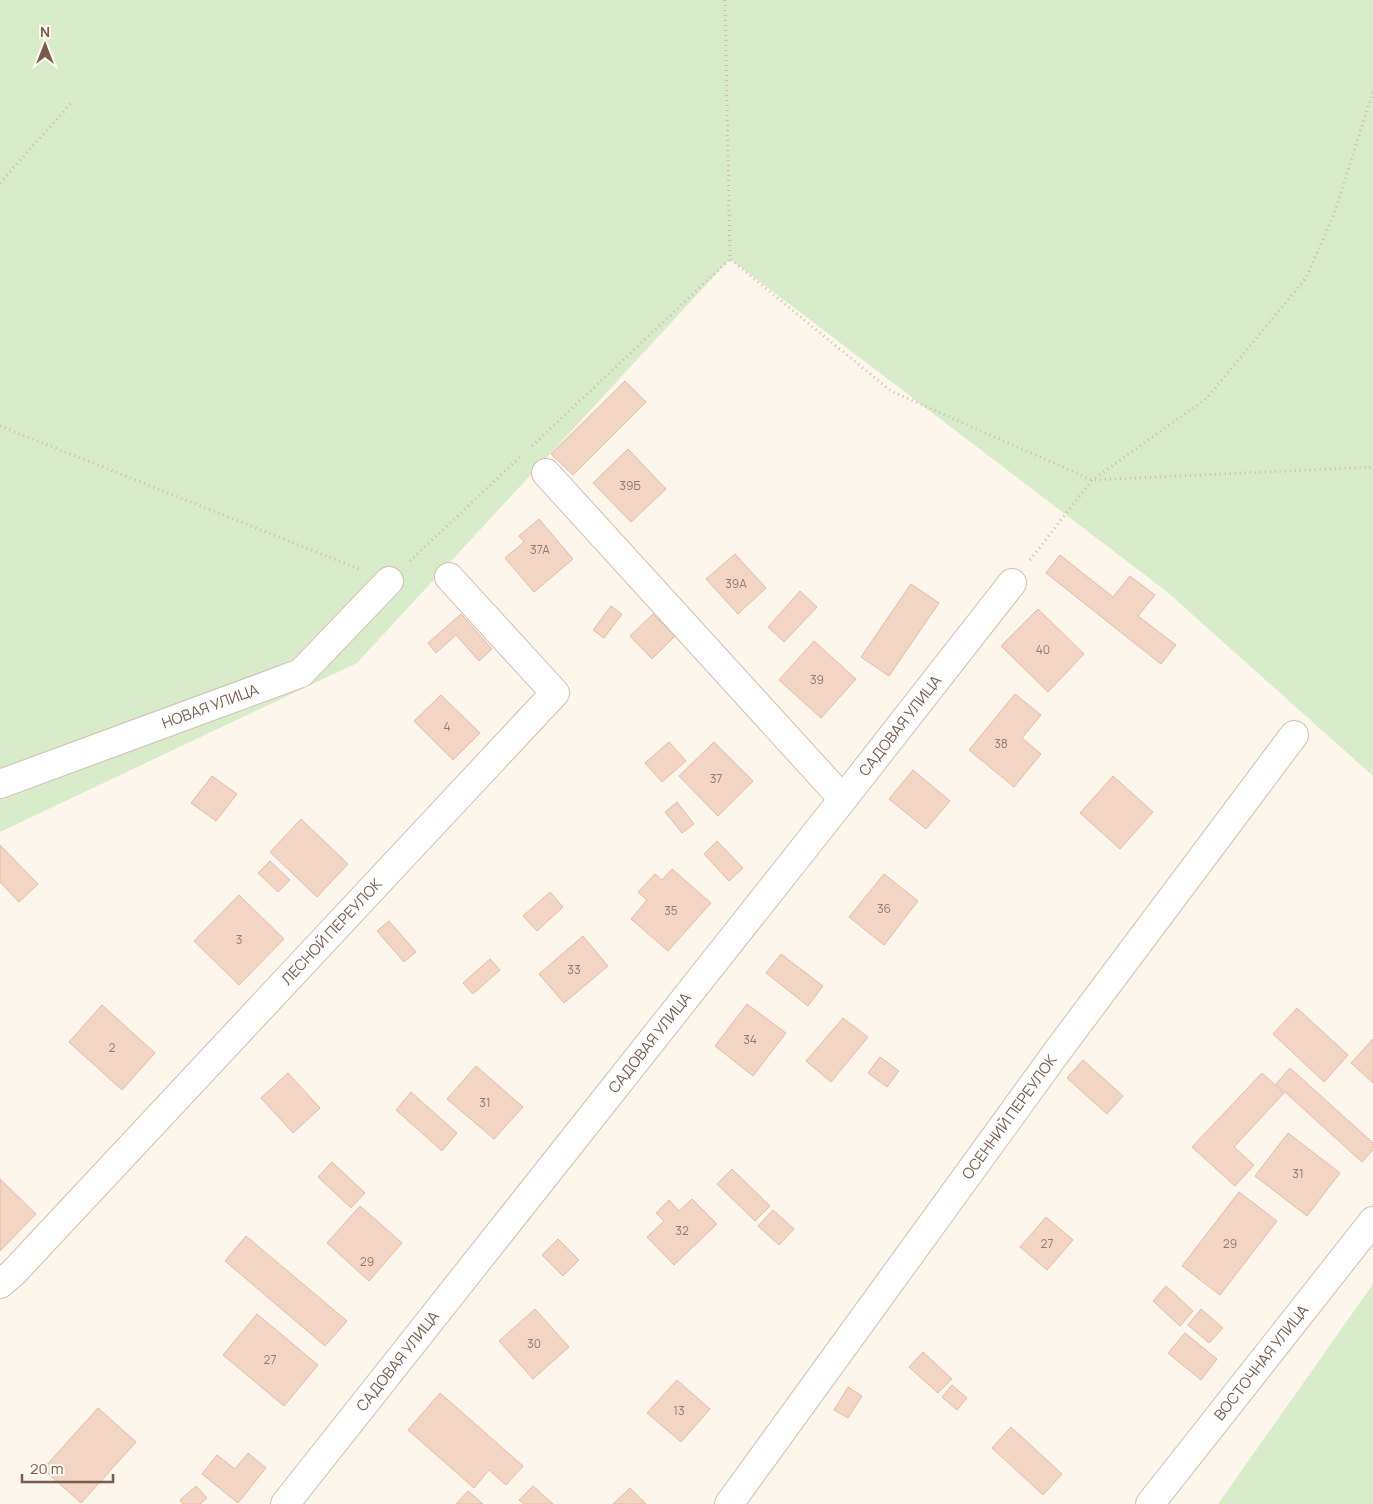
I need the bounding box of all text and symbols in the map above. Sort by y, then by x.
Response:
north arrow [20,20,70,70]
text: N [40,22,50,41]
house number: 39Б [619,477,641,494]
house number: 37А [530,541,550,558]
house number: 39А [725,575,747,592]
house number: 40 [1036,641,1050,658]
street label: САДОВАЯ УЛИЦА [854,670,946,780]
house number: 39 [810,671,824,688]
street label: НОВАЯ УЛИЦА [159,678,262,733]
house number: 4 [443,718,451,735]
house number: 38 [994,735,1008,752]
house number: 37 [710,770,722,787]
street label: ЛЕСНОЙ ПЕРЕУЛОК [276,873,387,989]
house number: 36 [877,900,891,917]
house number: 35 [664,902,678,919]
house number: 3 [236,931,242,948]
house number: 33 [567,961,581,978]
street label: САДОВАЯ УЛИЦА [603,988,696,1097]
house number: 34 [743,1031,757,1048]
house number: 2 [109,1039,116,1056]
street label: ОСЕННИЙ ПЕРЕУЛОК [957,1050,1062,1183]
house number: 31 [479,1094,491,1111]
house number: 31 [1292,1165,1304,1182]
house number: 32 [675,1222,689,1239]
house number: 27 [1041,1235,1053,1252]
house number: 29 [1223,1235,1237,1252]
house number: 29 [360,1253,374,1270]
street label: ВОСТОЧНАЯ УЛИЦА [1209,1300,1313,1425]
street label: САДОВАЯ УЛИЦА [351,1306,444,1416]
house number: 30 [527,1335,541,1352]
house number: 27 [264,1351,276,1368]
house number: 13 [673,1402,685,1419]
scale bar [22,1452,114,1484]
text: 20 m [30,1458,63,1479]

